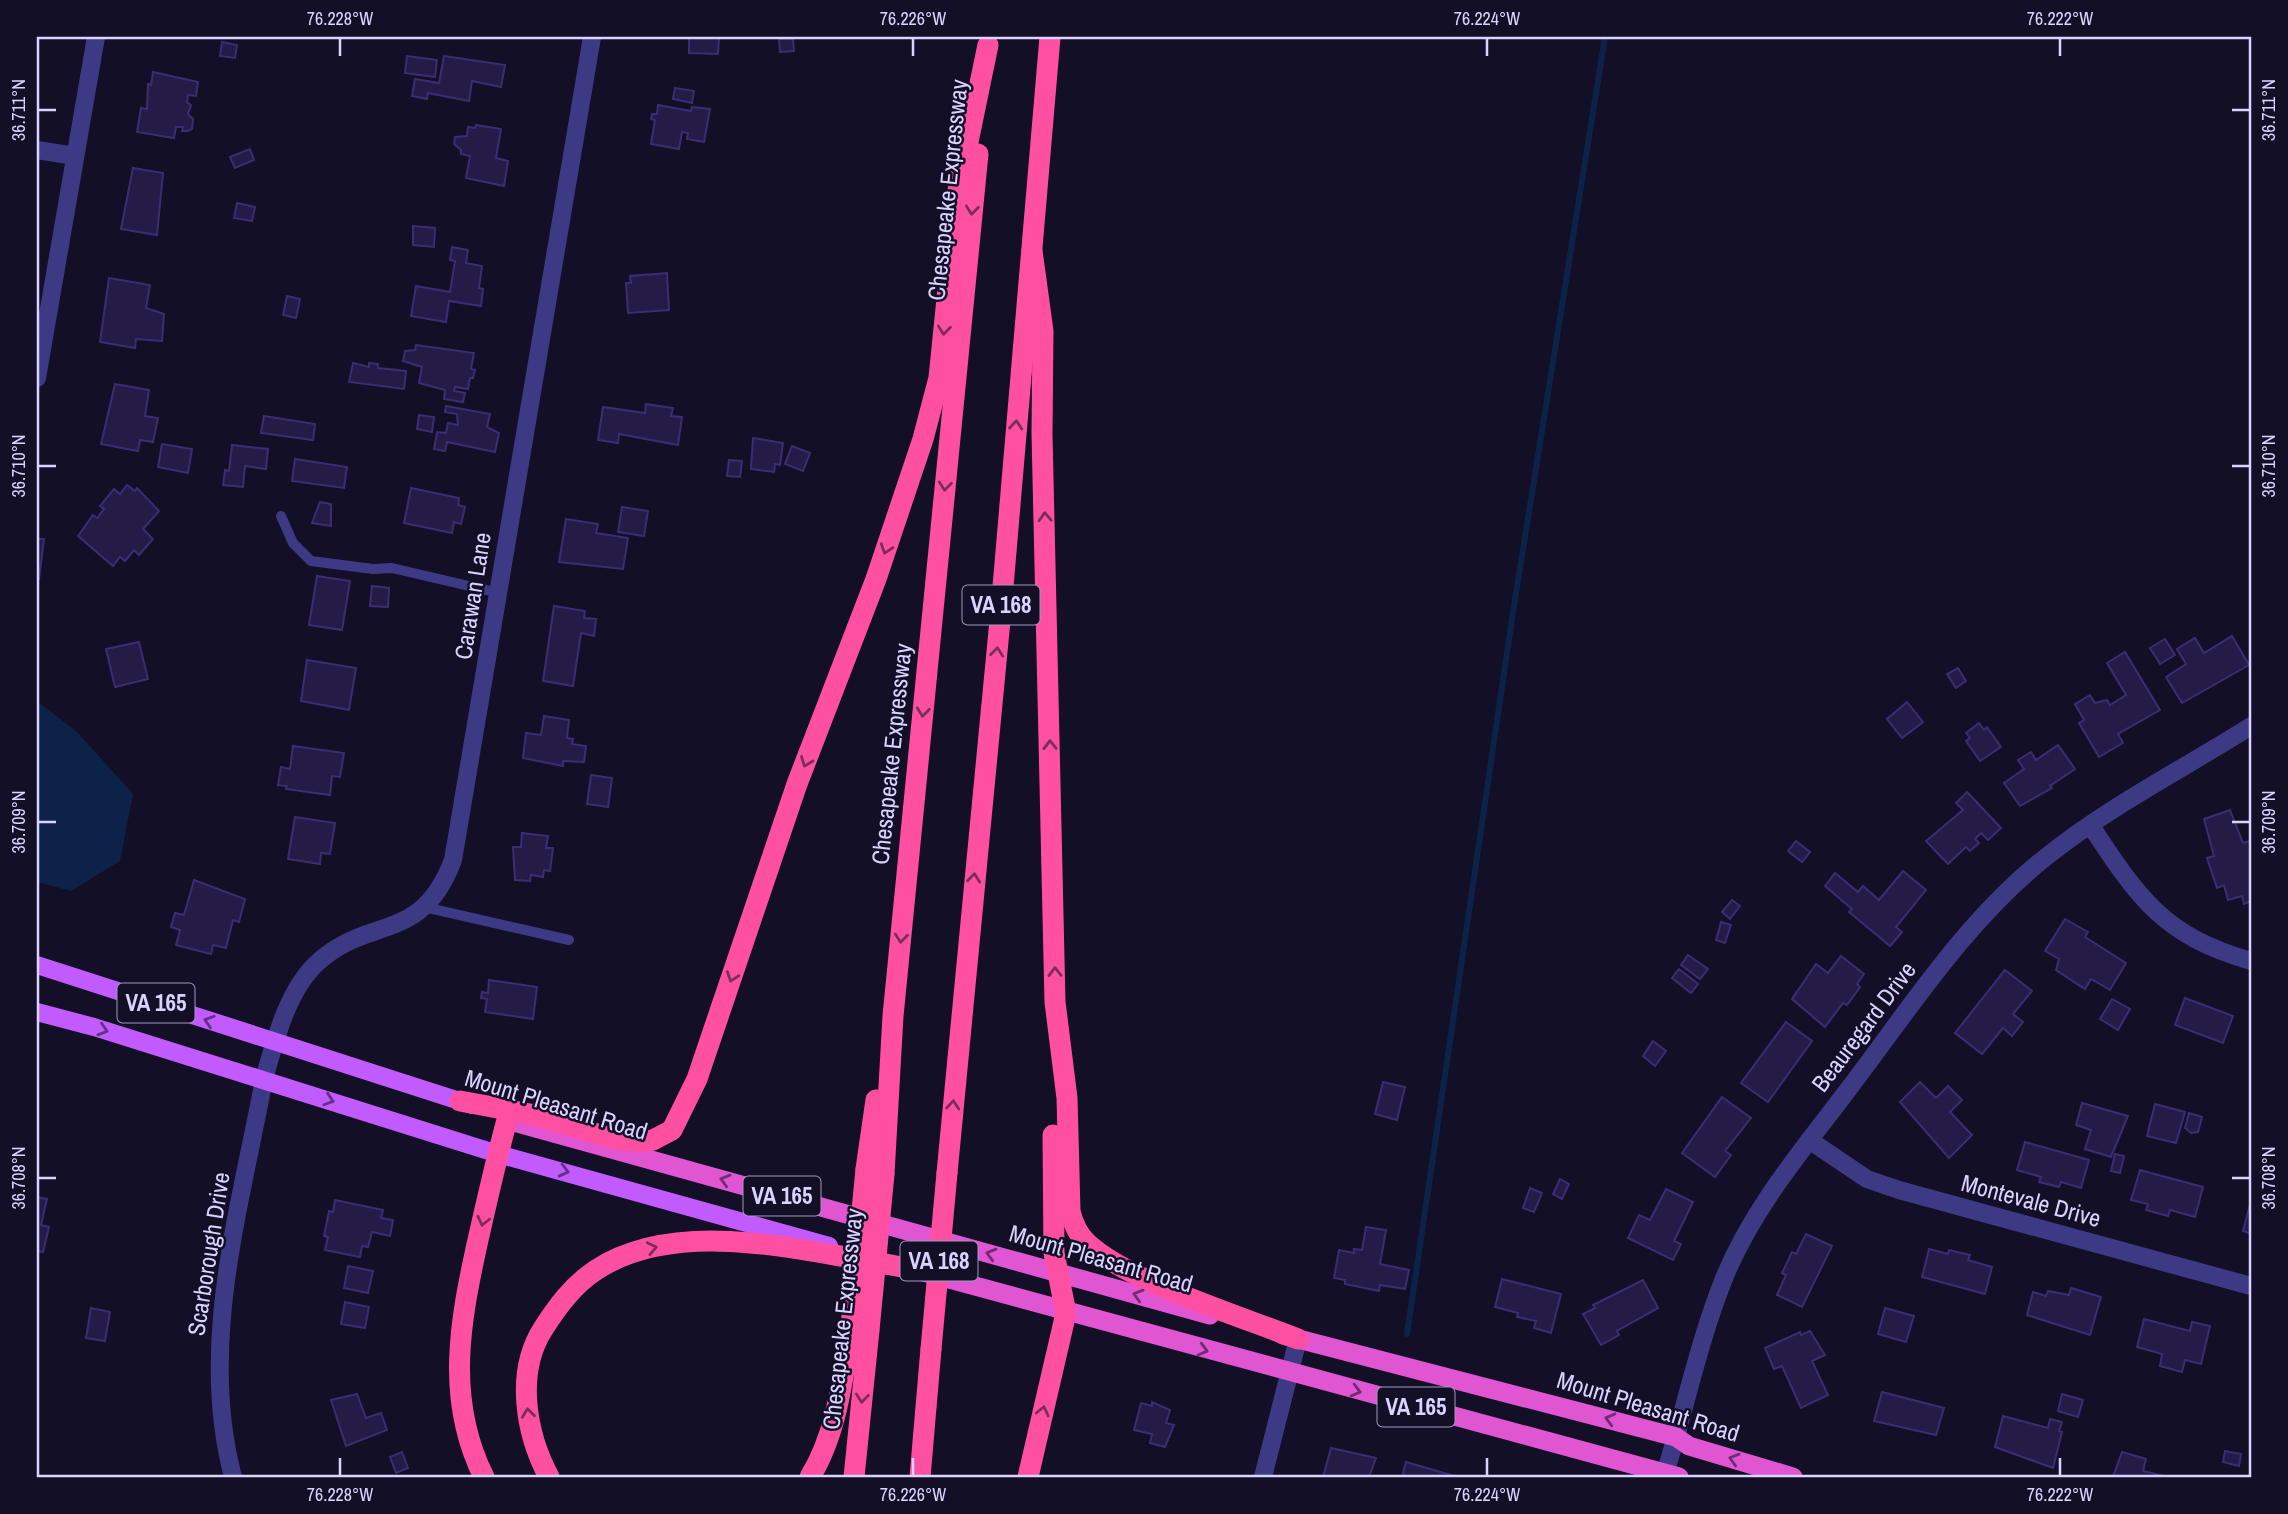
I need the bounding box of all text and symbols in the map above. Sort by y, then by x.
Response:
text: 76.228°W [307,6,373,31]
text: 76.226°W [880,6,946,31]
text: 76.224°W [1454,6,1520,31]
text: 76.222°W [2027,6,2093,31]
street label: Chesapeake Expressway [919,78,975,302]
text: 36.711°N [6,79,31,141]
text: 36.711°N [2256,79,2281,141]
one-way arrow [965,205,980,216]
one-way arrow [937,325,952,336]
one-way arrow [1008,419,1023,430]
text: 36.710°N [6,435,31,498]
text: 36.710°N [2256,435,2281,498]
one-way arrow [938,480,953,491]
one-way arrow [1038,512,1053,523]
street label: Carawan Lane [446,530,498,662]
one-way arrow [880,542,894,555]
road number: VA 168 [962,586,1040,624]
street label: Chesapeake Expressway [863,642,919,866]
one-way arrow [989,646,1004,657]
one-way arrow [916,707,931,718]
one-way arrow [1042,739,1057,750]
one-way arrow [800,755,814,767]
text: 36.709°N [6,791,31,854]
text: 36.709°N [2256,791,2281,854]
one-way arrow [966,872,981,883]
one-way arrow [894,933,909,944]
street label: Beauregard Drive [1804,955,1923,1098]
one-way arrow [1047,967,1063,977]
one-way arrow [726,970,740,983]
road number: VA 165 [118,984,194,1022]
one-way arrow [204,1015,216,1030]
one-way arrow [96,1021,108,1036]
street label: Mount Pleasant Road [461,1061,651,1147]
one-way arrow [322,1092,335,1106]
one-way arrow [945,1099,960,1110]
text: 36.708°N [6,1147,31,1210]
text: 36.708°N [2256,1147,2281,1210]
one-way arrow [558,1163,570,1177]
street label: Montevale Drive [1958,1166,2105,1234]
street label: Scarborough Drive [179,1170,237,1338]
one-way arrow [719,1174,731,1188]
road number: VA 165 [744,1176,820,1216]
street label: Chesapeake Expressway [814,1207,870,1431]
one-way arrow [476,1215,491,1227]
street label: Mount Pleasant Road [1006,1217,1197,1300]
one-way arrow [646,1242,658,1257]
road number: VA 168 [900,1242,978,1280]
one-way arrow [985,1248,997,1262]
one-way arrow [1132,1289,1144,1303]
one-way arrow [1196,1341,1208,1356]
street label: Mount Pleasant Road [1553,1363,1743,1449]
one-way arrow [1350,1382,1362,1397]
road number: VA 165 [1378,1388,1454,1426]
one-way arrow [855,1393,870,1404]
one-way arrow [1035,1405,1049,1417]
one-way arrow [521,1407,536,1418]
one-way arrow [1605,1413,1617,1428]
one-way arrow [1728,1453,1740,1468]
text: 76.228°W [307,1482,373,1507]
text: 76.226°W [880,1482,946,1507]
text: 76.224°W [1454,1482,1520,1507]
text: 76.222°W [2027,1482,2093,1507]

